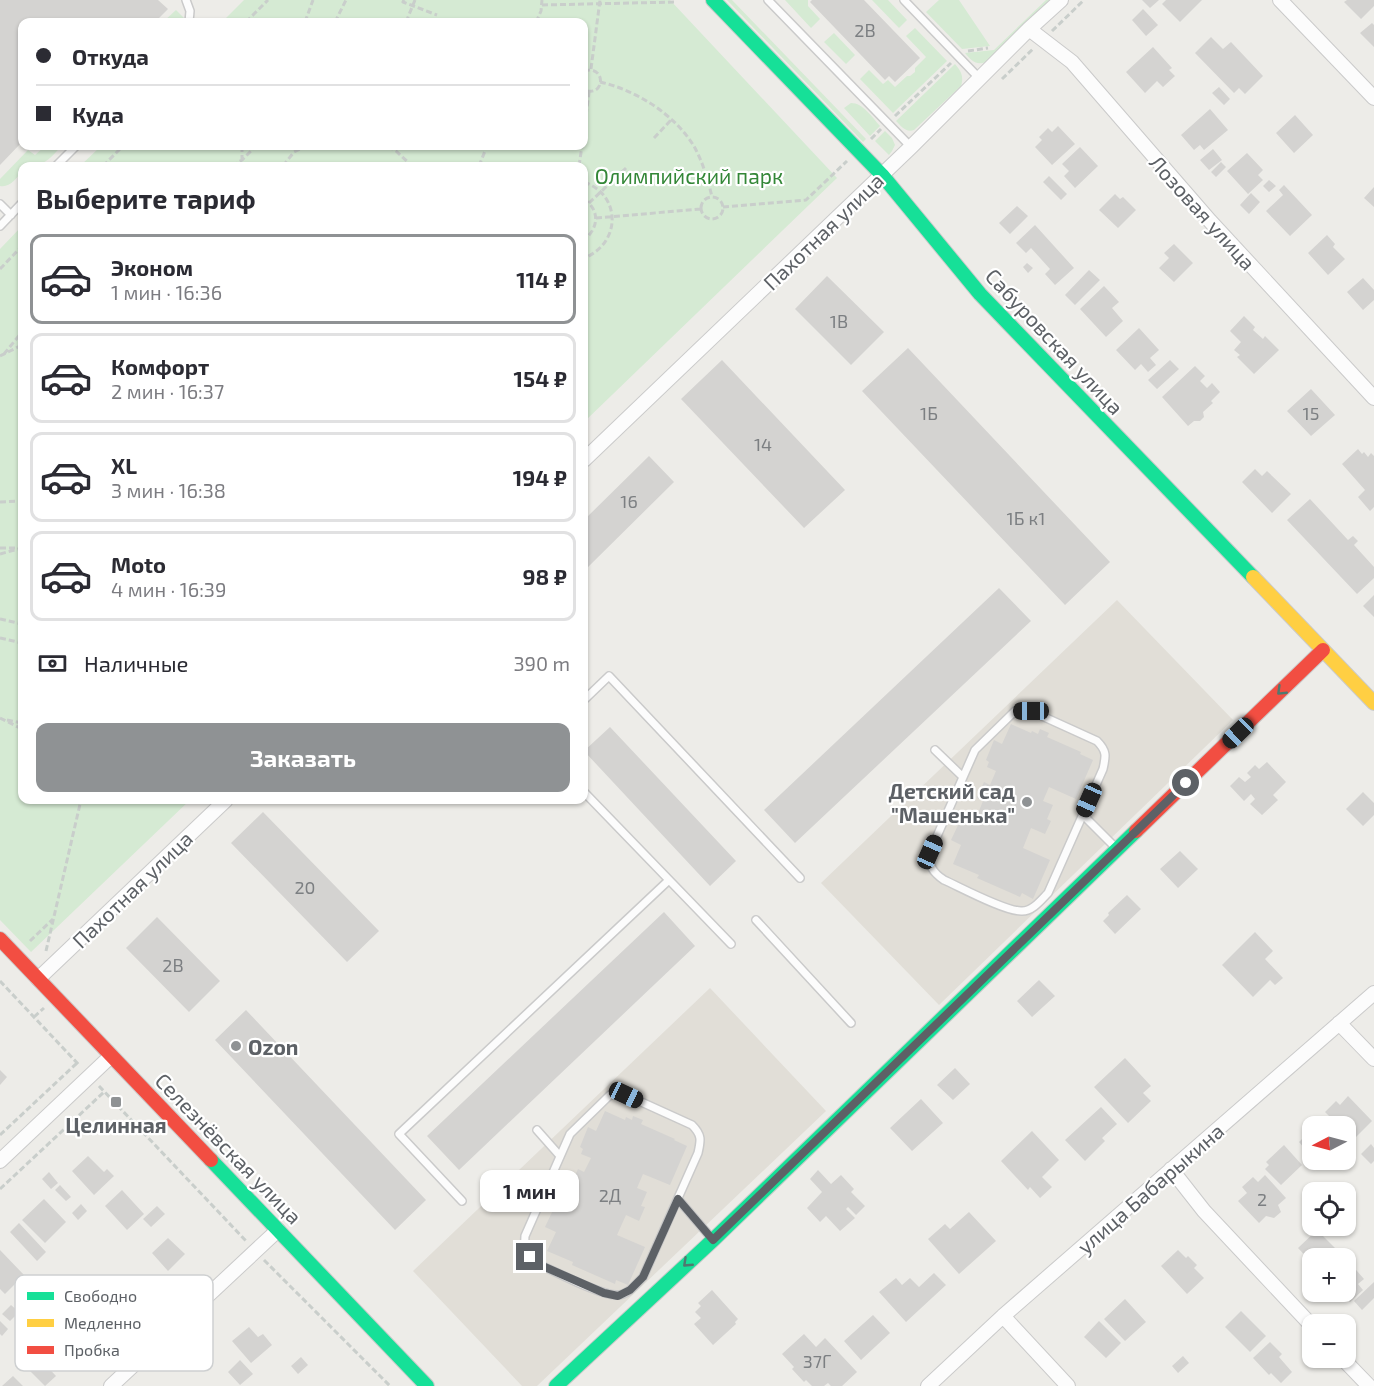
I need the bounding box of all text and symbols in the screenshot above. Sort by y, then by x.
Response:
house number: 2В [854,19,876,41]
text: Откуда [72,43,149,69]
text: Куда [72,101,124,127]
street label: Лозовая улица [1144,149,1261,275]
park label: Олимпийский парк [595,163,783,188]
street label: Пахотная улица [758,167,889,295]
text: Выберите тариф [36,182,256,214]
icon: car [39,252,93,306]
text: Эконом [111,254,193,280]
street label: Сабуровская улица [980,263,1129,420]
text: 114 ₽ [516,266,567,292]
text: 1 мин · 16:36 [111,280,222,304]
house number: 1В [830,310,848,332]
icon: car [39,351,93,405]
text: Комфорт [111,353,209,379]
text: 154 ₽ [514,365,567,391]
text: 2 мин · 16:37 [111,379,224,403]
house number: 1Б [920,402,938,424]
house number: 15 [1303,402,1319,424]
house number: 14 [754,433,772,455]
icon: car [39,450,93,504]
text: XL [111,452,137,478]
text: 194 ₽ [513,464,567,490]
text: 3 мин · 16:38 [111,478,226,502]
house number: 16 [620,490,638,512]
house number: 1Б к1 [1007,507,1045,529]
icon: car [39,549,93,603]
text: Moto [111,551,166,577]
text: 98 ₽ [523,563,567,589]
text: 4 мин · 16:39 [111,577,226,601]
icon: cash [36,647,69,680]
text: Наличные [84,650,188,676]
text: 390 m [513,651,570,675]
one-way arrow [1278,684,1288,695]
car [1013,702,1049,720]
car [1219,714,1257,752]
button: Заказать [36,723,570,792]
route start [1172,769,1199,796]
place label: Детский сад "Машенька" [888,778,1015,827]
car [1073,780,1105,820]
marker: Детский сад "Машенька" [1020,795,1034,809]
street label: Пахотная улица [67,825,198,953]
car [914,832,946,872]
house number: 20 [295,876,315,898]
house number: 2В [162,954,184,976]
place label: Ozon [248,1034,298,1059]
marker: Ozon [229,1039,243,1053]
street label: Селезнёвская улица [150,1067,307,1229]
car [606,1079,646,1111]
marker: Целинная [109,1095,123,1109]
place label: Целинная [65,1112,167,1137]
north arrow [1302,1116,1356,1170]
map controls [1302,1116,1356,1368]
street label: улица Бабарыкина [1072,1118,1229,1259]
callout: 1 мин [480,1170,580,1212]
text: 1 мин [503,1179,556,1203]
button: locate [1302,1182,1356,1236]
house number: 2Д [599,1184,621,1206]
house number: 2 [1257,1188,1267,1210]
route end [516,1243,543,1270]
button: + [1302,1248,1356,1302]
one-way arrow [684,1256,695,1267]
legend [15,1275,213,1371]
text: Свободно [64,1286,137,1305]
text: Медленно [64,1313,141,1332]
button: − [1302,1314,1356,1368]
text: Пробка [64,1340,120,1359]
house number: 37Г [803,1350,831,1372]

